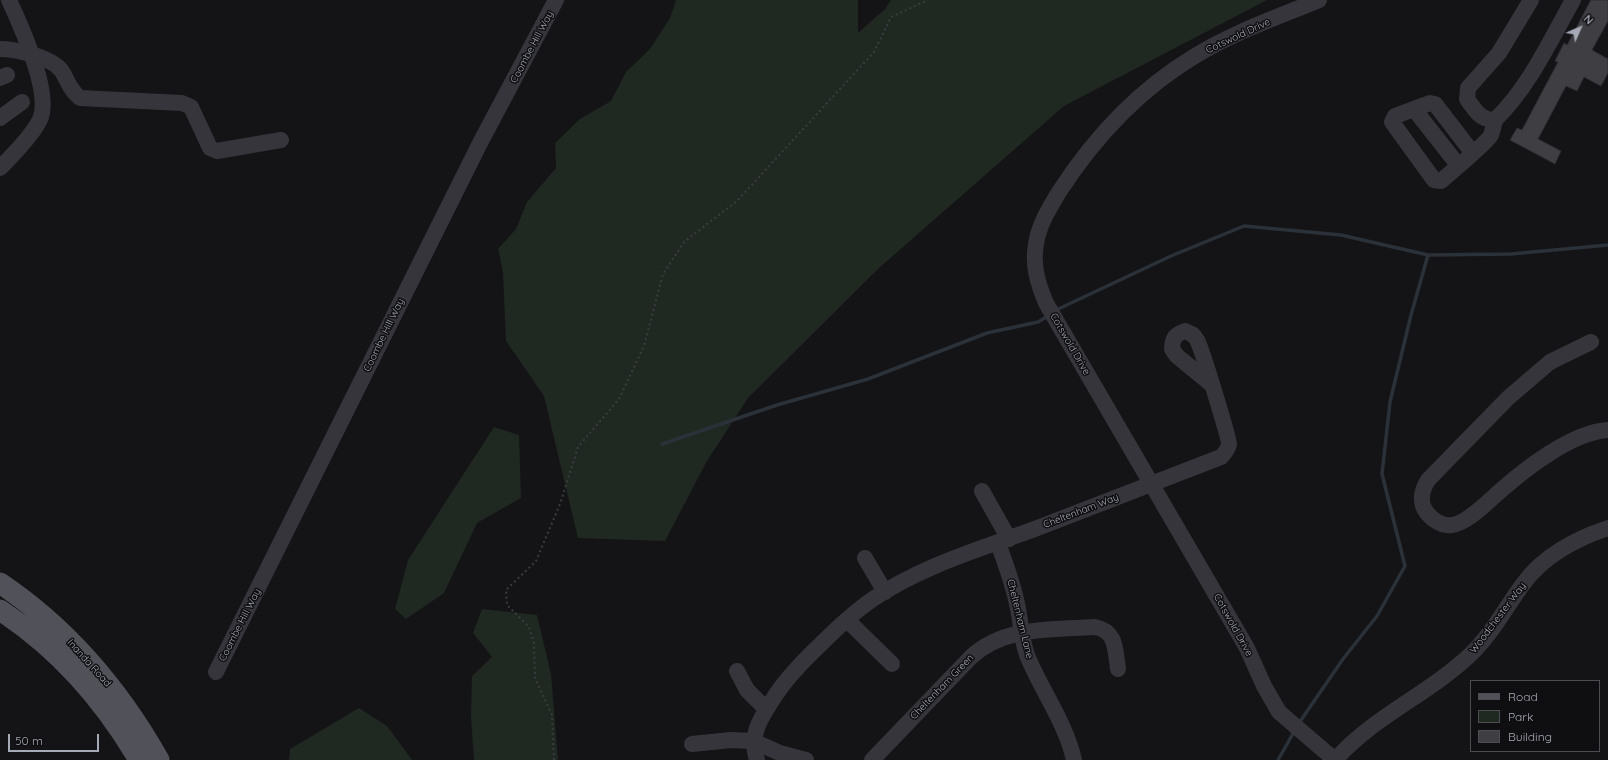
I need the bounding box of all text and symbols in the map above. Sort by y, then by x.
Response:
north arrow [1560,8,1600,48]
street label: Coombe Hill Way [508,9,556,85]
text: N [1581,12,1596,27]
street label: Cotswold Drive [1204,16,1272,56]
street label: Coombe Hill Way [361,296,407,374]
street label: Cotswold Drive [1047,311,1093,377]
street label: Cheltenham Way [1042,491,1120,531]
street label: Cheltenham Lane [1004,578,1036,660]
street label: Woodchester Way [1467,580,1529,656]
street label: Coombe Hill Way [216,587,264,663]
street label: Cotswold Drive [1211,592,1255,658]
street label: Inanda Road [65,637,113,689]
street label: Cheltenham Green [908,652,976,722]
legend [1470,680,1600,752]
text: Road [1508,689,1538,704]
text: Park [1508,709,1533,724]
scale bar [10,726,101,752]
text: Building [1508,729,1552,744]
text: 50 m [15,733,43,748]

